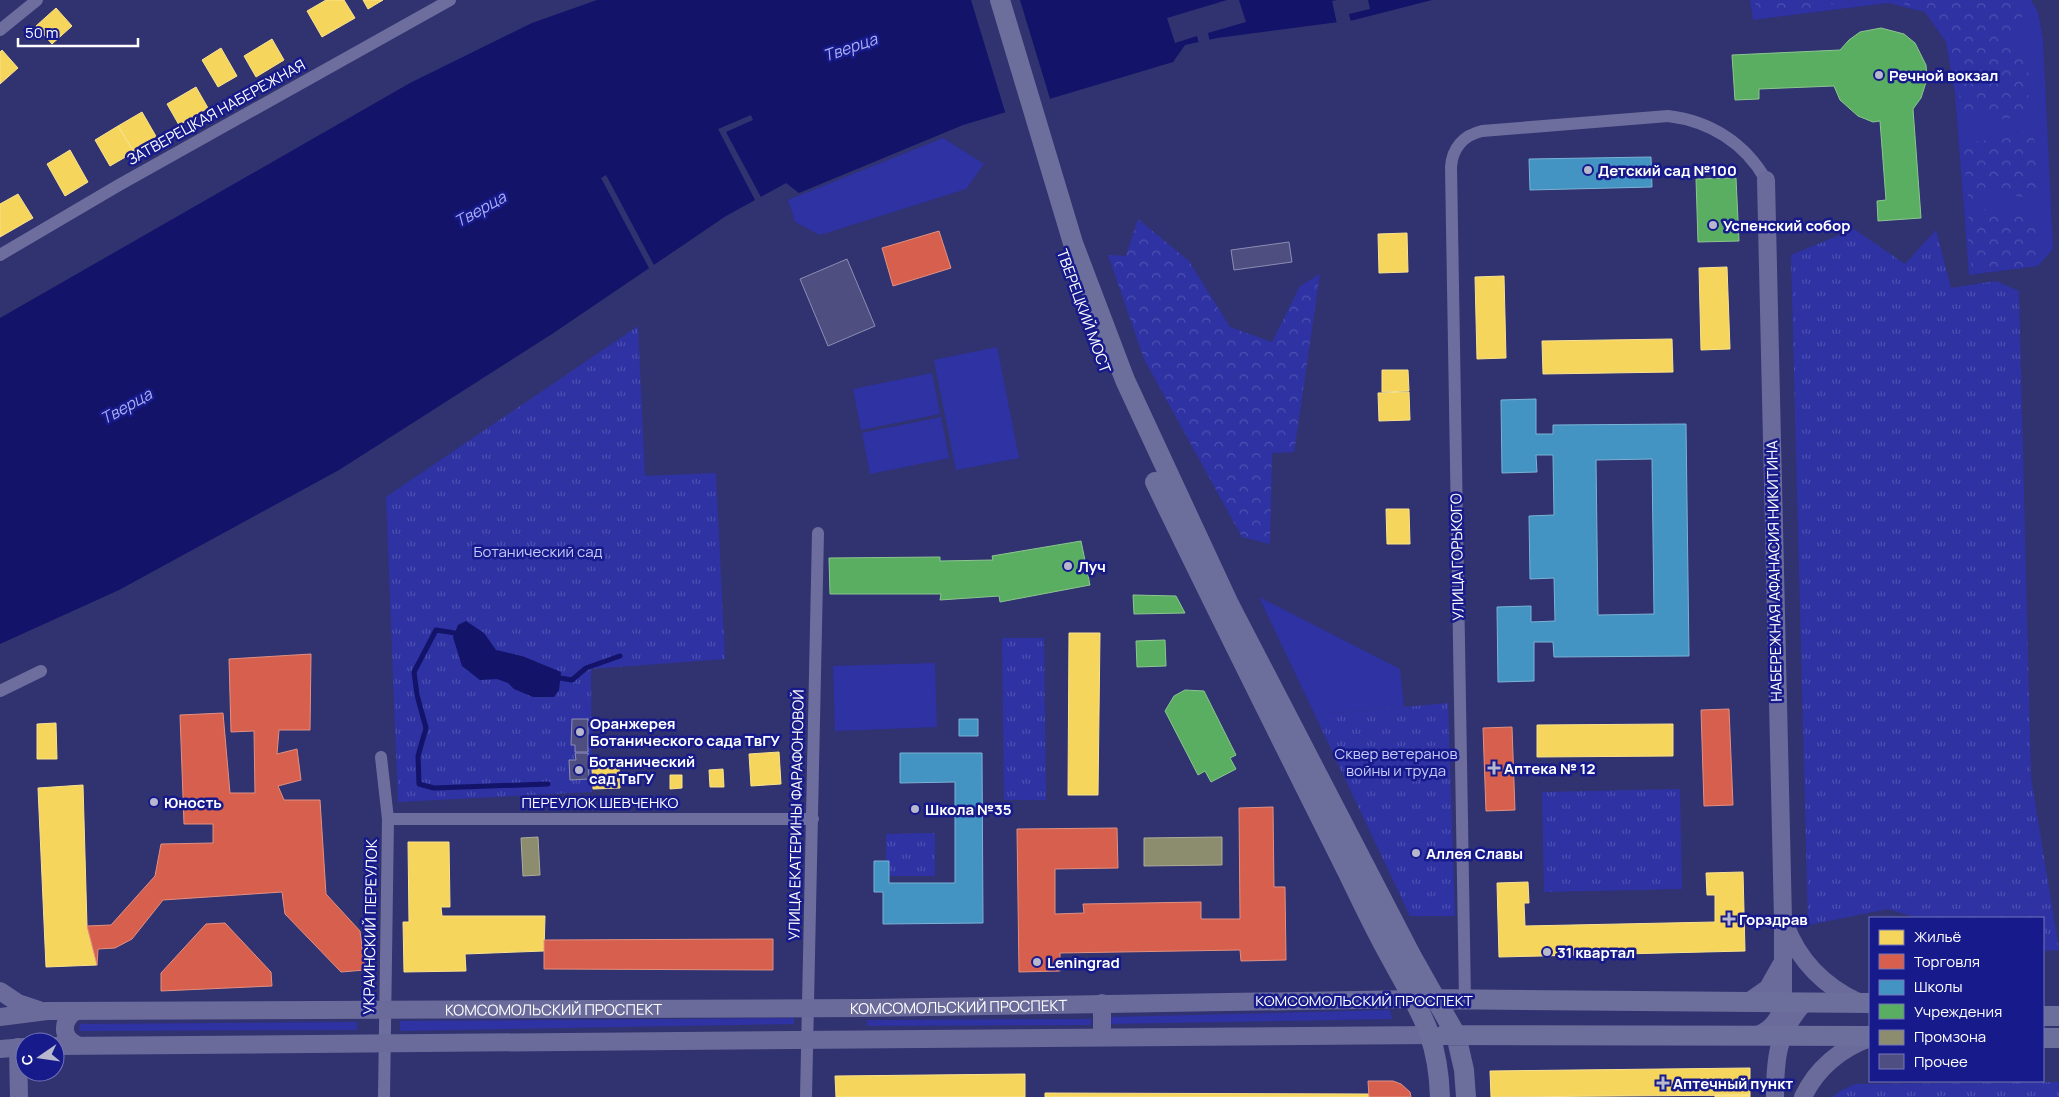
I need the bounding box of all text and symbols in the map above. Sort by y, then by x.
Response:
scale bar [18,15,138,47]
text: 50 m [25,22,59,43]
water label: Тверца [820,27,881,66]
street label: ЗАТВЕРЕЦКАЯ НАБЕРЕЖНАЯ [123,54,309,170]
place label: Речной вокзал [1889,65,1998,86]
marker: Речной вокзал [1873,69,1885,81]
place label: Детский сад №100 [1598,160,1737,181]
marker: Детский сад №100 [1582,164,1594,176]
water label: Тверца [450,185,511,232]
place label: Успенский собор [1723,215,1851,236]
marker: Успенский собор [1707,219,1719,231]
street label: ТВЕРЕЦКИЙ МОСТ [1052,246,1116,376]
water label: Тверца [96,382,157,429]
street label: НАБЕРЕЖНАЯ АФАНАСИЯ НИКИТИНА [1761,440,1787,702]
street label: УЛИЦА ГОРЬКОГО [1445,493,1469,621]
park label: Ботанический сад [473,541,603,562]
place label: Луч [1078,556,1106,577]
marker: Луч [1062,560,1074,572]
street label: УЛИЦА ЕКАТЕРИНЫ ФАРАФОНОВОЙ [783,689,809,941]
place label: Оранжерея Ботанического сада ТвГУ [590,713,780,751]
marker: Оранжерея Ботанического сада ТвГУ [574,726,586,738]
park label: Сквер ветеранов войны и труда [1335,743,1457,781]
place label: Ботанический сад ТвГУ [589,751,695,789]
place label: Аптека № 12 [1504,758,1595,779]
marker: Аптека № 12 [1488,762,1500,774]
marker: Ботанический сад ТвГУ [573,764,585,776]
place label: Юность [164,792,222,813]
street label: ПЕРЕУЛОК ШЕВЧЕНКО [522,792,679,813]
marker: Юность [148,796,160,808]
place label: Школа №35 [925,799,1012,820]
marker: Школа №35 [909,803,921,815]
street label: УКРАИНСКИЙ ПЕРЕУЛОК [358,839,382,1015]
place label: Аллея Славы [1426,843,1523,864]
marker: Аллея Славы [1410,847,1422,859]
place label: Горздрав [1739,909,1808,930]
marker: Горздрав [1723,913,1735,925]
legend [1869,917,2044,1082]
text: Жильё [1914,926,1962,947]
place label: 31 квартал [1557,942,1635,963]
marker: 31 квартал [1541,946,1553,958]
text: Торговля [1914,951,1980,972]
place label: Leningrad [1047,952,1120,973]
marker: Leningrad [1031,956,1043,968]
text: Школы [1914,976,1962,997]
street label: КОМСОМОЛЬСКИЙ ПРОСПЕКТ [1255,990,1473,1011]
street label: КОМСОМОЛЬСКИЙ ПРОСПЕКТ [850,994,1067,1019]
street label: КОМСОМОЛЬСКИЙ ПРОСПЕКТ [445,998,662,1020]
text: Учреждения [1914,1001,2002,1022]
text: Промзона [1914,1026,1986,1047]
north arrow [15,1032,65,1082]
text: Прочее [1914,1051,1968,1072]
text: С [16,1053,37,1067]
place label: Аптечный пункт [1673,1073,1793,1094]
marker: Аптечный пункт [1657,1077,1669,1089]

